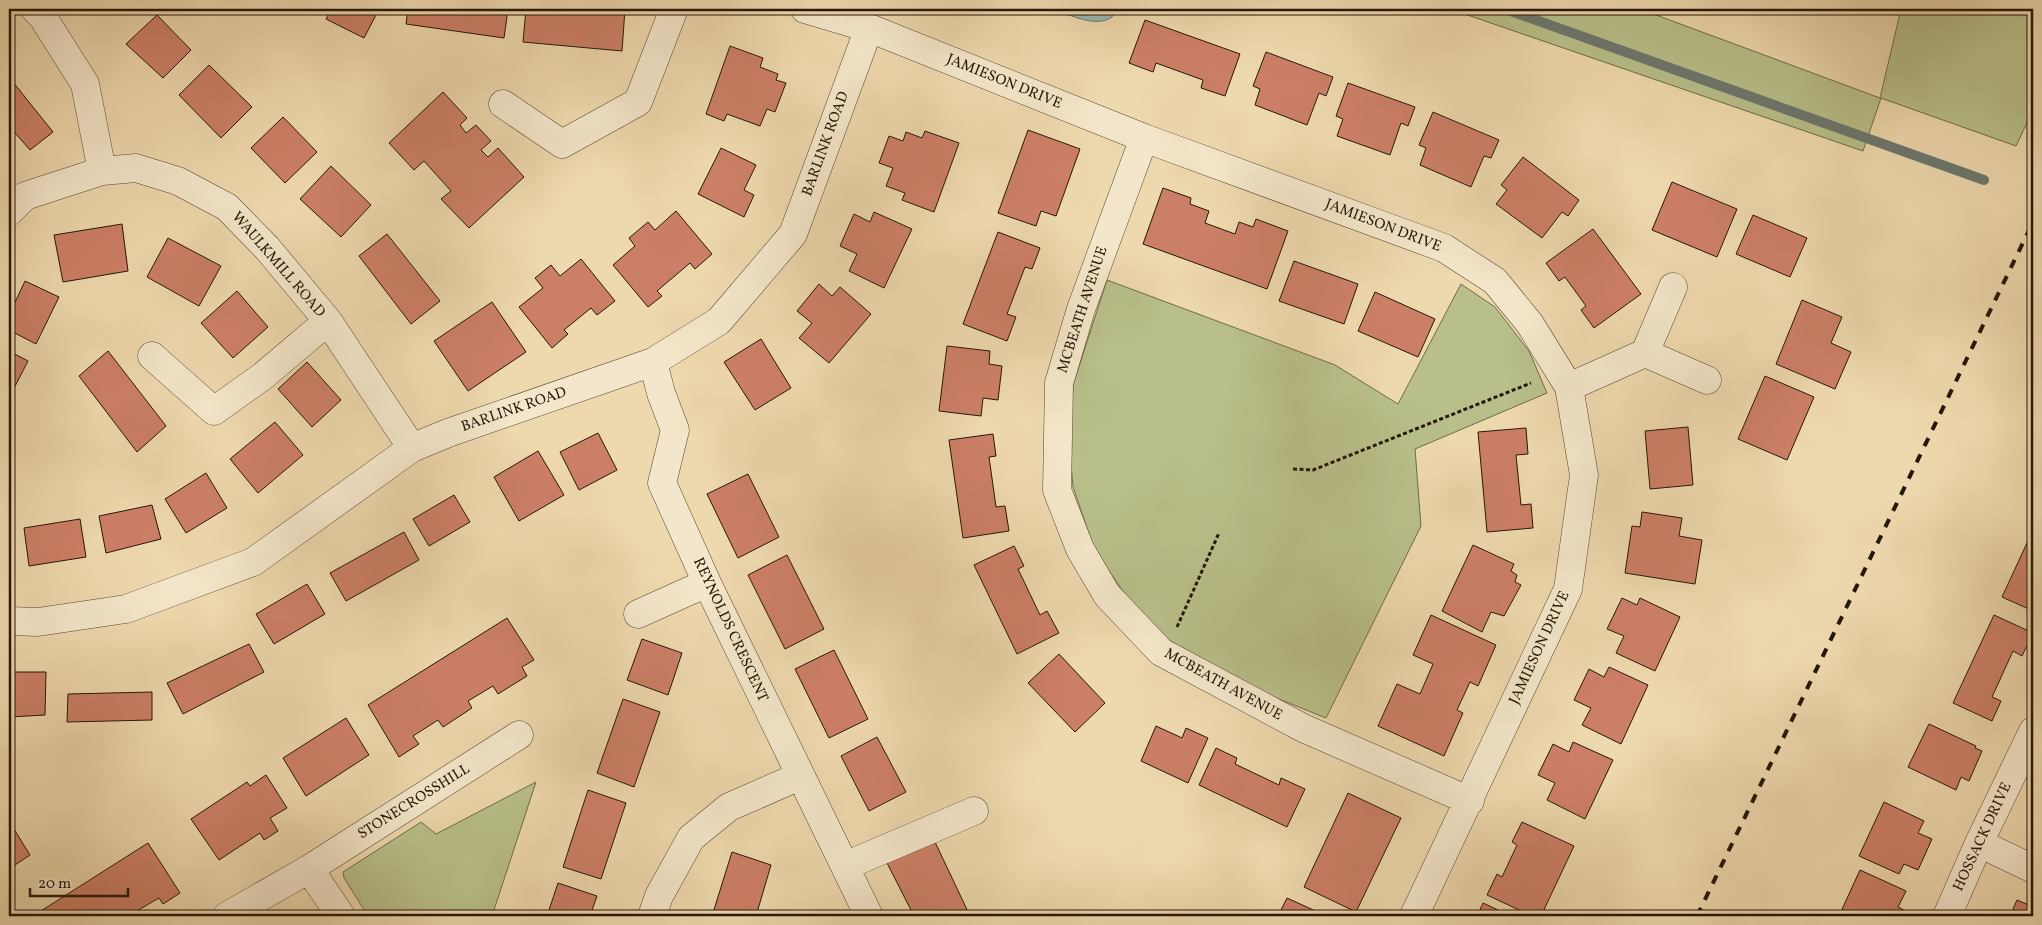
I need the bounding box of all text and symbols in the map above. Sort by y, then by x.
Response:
street label: JAMIESON DRIVE [943,49,1065,115]
street label: BARLINK ROAD [797,89,855,199]
street label: JAMIESON DRIVE [1322,194,1444,258]
street label: WAULKMILL ROAD [226,208,330,322]
street label: MCBEATH AVENUE [1053,244,1113,376]
street label: BARLINK ROAD [458,382,570,438]
street label: REYNOLDS CRESCENT [687,554,773,706]
street label: JAMIESON DRIVE [1504,588,1576,708]
street label: MCBEATH AVENUE [1160,644,1286,726]
street label: STONECROSSHILL [354,759,475,845]
street label: HOSSACK DRIVE [1949,779,2017,895]
scale bar [30,865,128,897]
text: 20 m [38,874,71,895]

